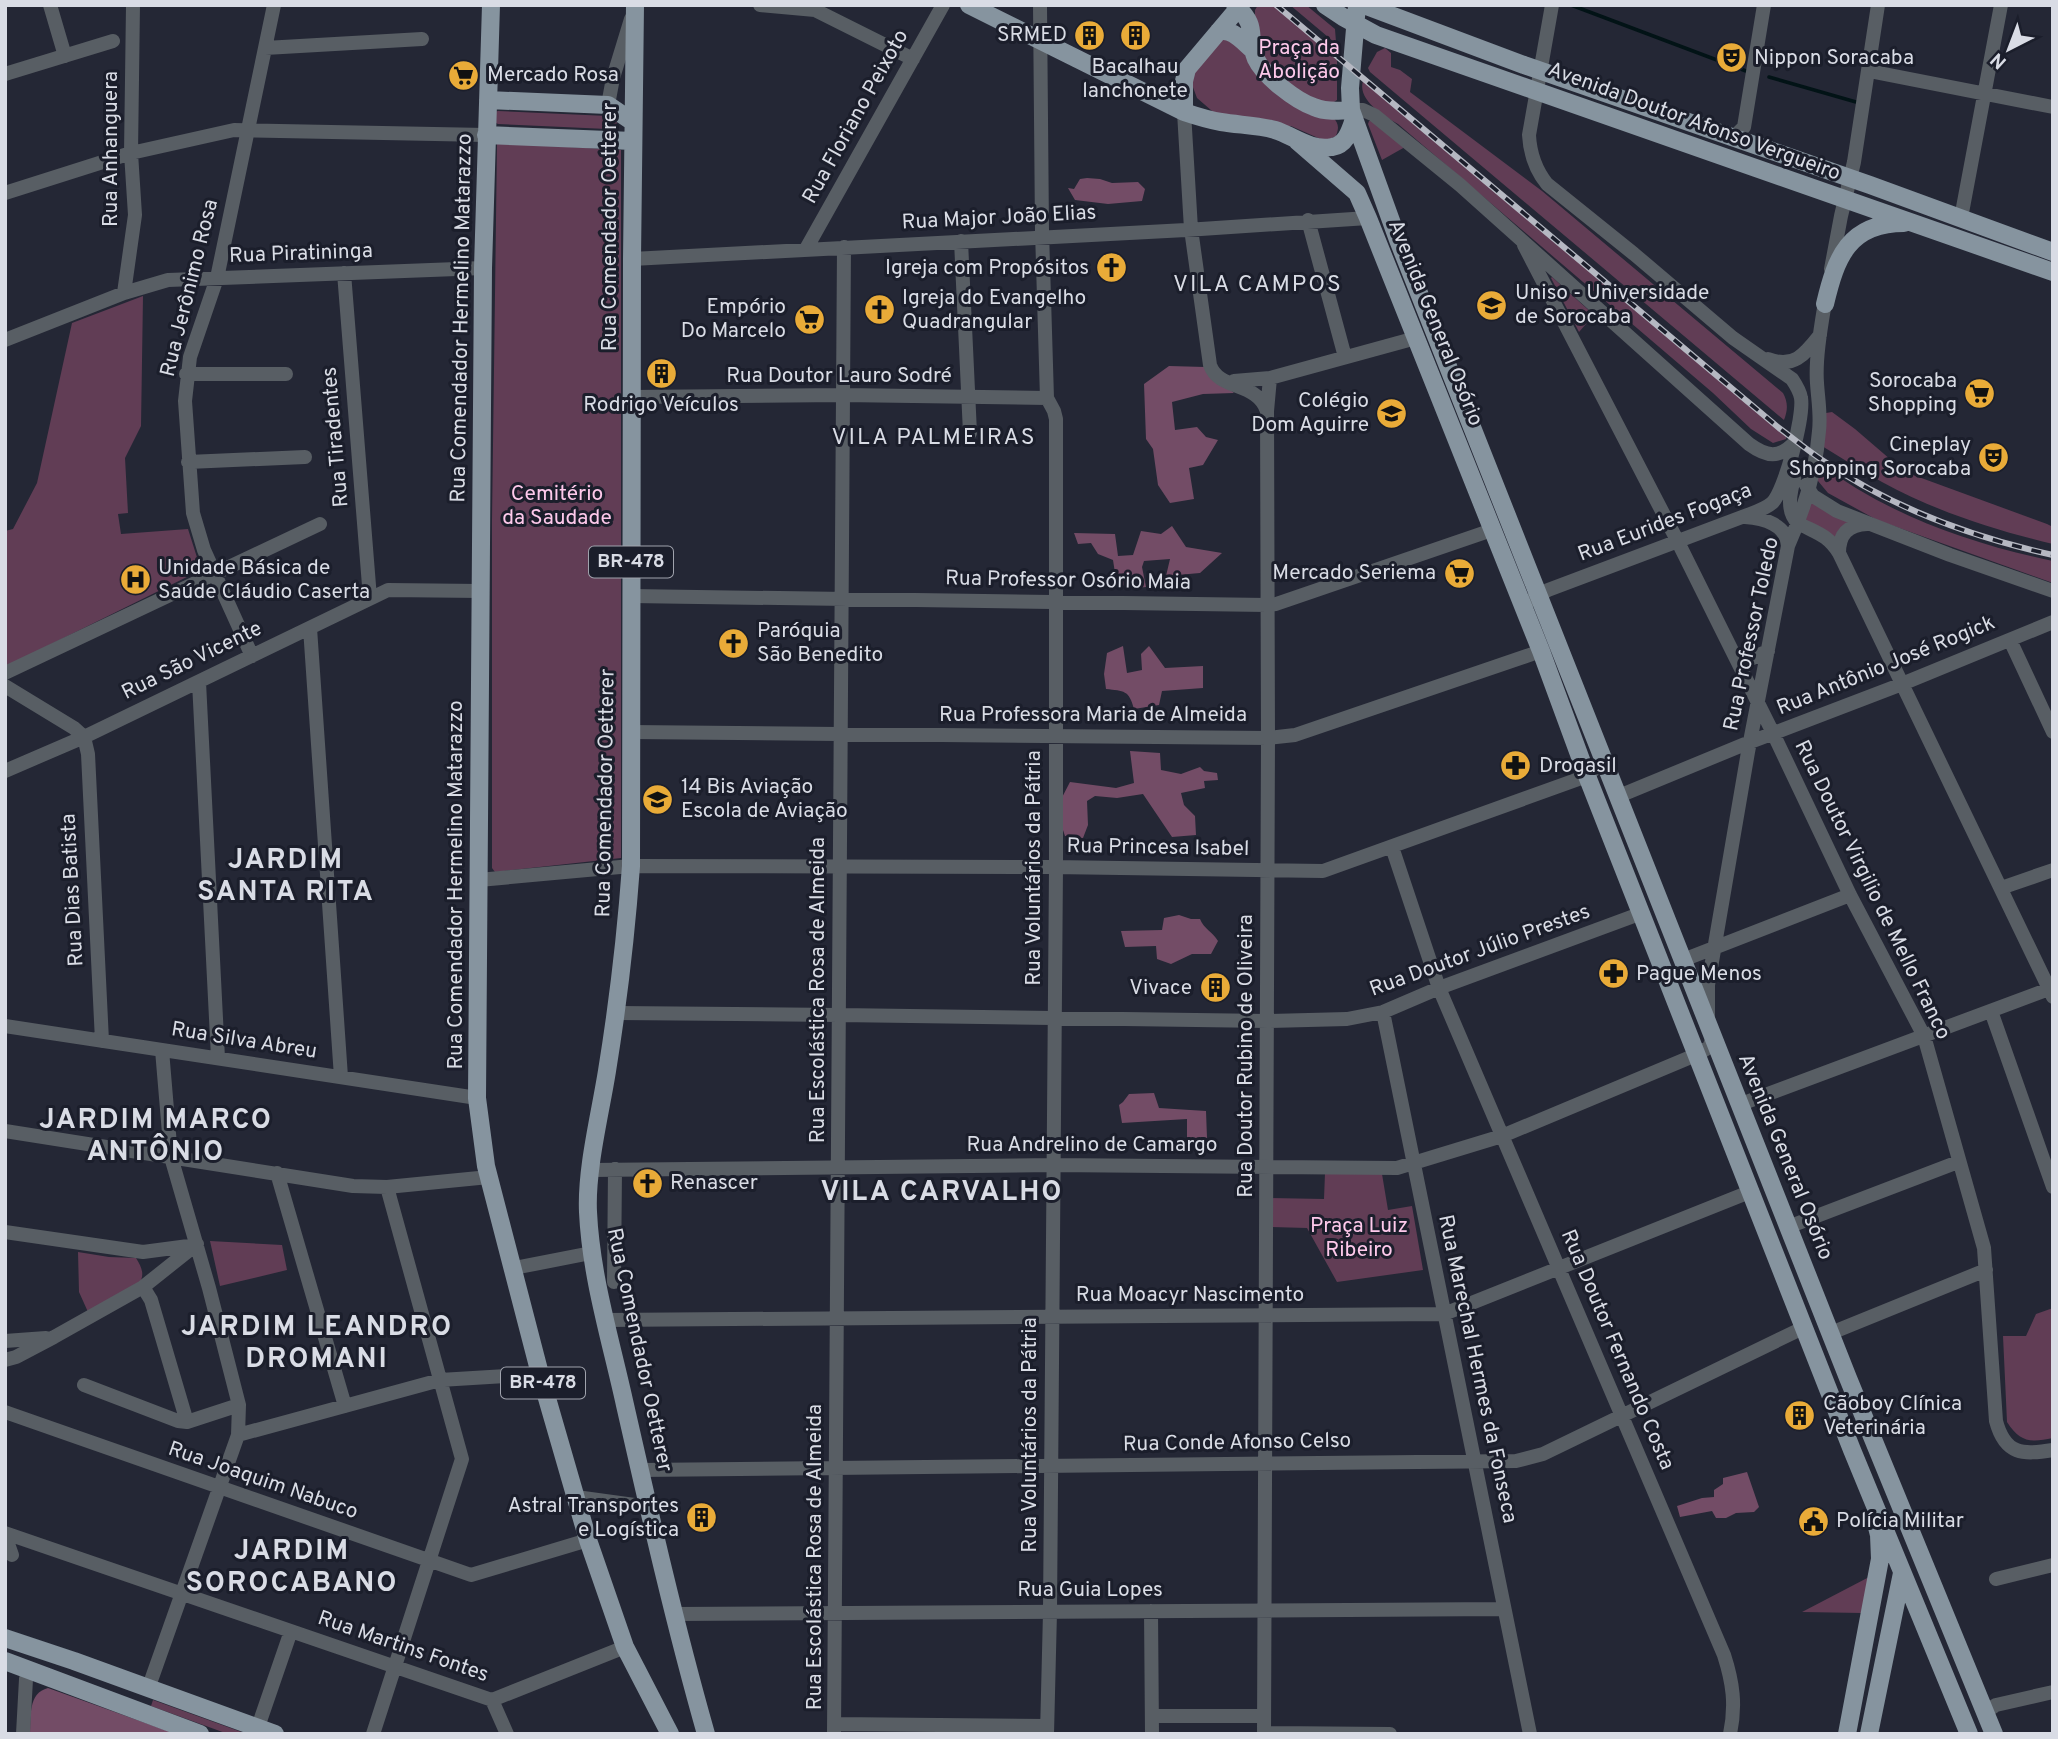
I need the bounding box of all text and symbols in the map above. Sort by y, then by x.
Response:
north arrow [1974,14,2044,84]
building icon: SRMED [1073,18,1107,52]
building icon: Bacalhau lanchonete [1118,18,1152,52]
place label: SRMED [997,22,1067,49]
street label: Rua Floriano Peixoto [797,25,915,209]
park label: Praça da Abolição [1258,35,1340,86]
theatre icon: Nippon Soracaba [1714,41,1748,75]
place label: Nippon Soracaba [1754,45,1914,72]
text: N [1986,47,2012,74]
place label: Bacalhau lanchonete [1082,54,1188,105]
street label: Avenida Doutor Afonso Vergueiro [1544,56,1844,188]
supermarket icon: Mercado Rosa [447,58,481,92]
place label: Mercado Rosa [487,62,619,89]
street label: Rua Anhanguera [98,71,125,227]
street label: Rua Comendador Oetterer [597,103,624,351]
street label: Rua Comendador Hermelino Matarazzo [445,133,479,503]
street label: Rua Jerônimo Rosa [155,196,225,380]
street label: Rua Major João Elias [901,199,1097,237]
street label: Avenida General Osório [1381,216,1489,430]
street label: Rua Piratininga [229,238,373,270]
church icon: Igreja com Propósitos [1095,251,1129,285]
place label: Igreja com Propósitos [885,255,1089,282]
district label: VILA CAMPOS [1173,271,1343,300]
place label: Uniso - Universidade de Sorocaba [1515,280,1709,331]
place label: Igreja do Evangelho Quadrangular [902,285,1086,336]
school or university icon: Uniso - Universidade de Sorocaba [1475,288,1509,322]
church icon: Igreja do Evangelho Quadrangular [862,293,896,327]
place label: Empório Do Marcelo [681,294,786,345]
supermarket icon: Empório Do Marcelo [792,302,826,336]
building icon: Rodrigo Veículos [644,356,678,390]
street label: Rua Doutor Lauro Sodré [726,363,952,390]
street label: Rua Tiradentes [316,366,356,508]
place label: Sorocaba Shopping [1868,368,1957,419]
supermarket icon: Sorocaba Shopping [1963,376,1997,410]
place label: Colégio Dom Aguirre [1251,388,1369,439]
place label: Rodrigo Veículos [583,392,739,419]
school or university icon: Colégio Dom Aguirre [1375,396,1409,430]
district label: VILA PALMEIRAS [832,424,1037,453]
place label: Cineplay Shopping Sorocaba [1789,432,1971,483]
theatre icon: Cineplay Shopping Sorocaba [1977,440,2011,474]
street label: Rua Eurides Fogaça [1574,477,1756,569]
park label: Cemitério da Saudade [502,481,612,532]
street label: Rua Professor Toledo [1718,535,1786,733]
road number: BR-478 [589,547,673,578]
place label: Unidade Básica de Saúde Cláudio Caserta [158,555,370,606]
supermarket icon: Mercado Seriema [1442,556,1476,590]
place label: Mercado Seriema [1272,560,1436,587]
hospital icon: Unidade Básica de Saúde Cláudio Caserta [118,563,152,597]
street label: Rua Professor Osório Maia [945,565,1191,597]
street label: Rua Antônio José Rogick [1773,610,1999,722]
street label: Rua São Vicente [117,615,267,707]
place label: Paróquia São Benedito [757,618,883,669]
church icon: Paróquia São Benedito [717,626,751,660]
street label: Rua Comendador Oetterer [590,668,622,918]
street label: Rua Comendador Hermelino Matarazzo [443,700,470,1070]
street label: Rua Professora Maria de Almeida [939,702,1247,729]
street label: Rua Doutor Virgilio de Mello Franco [1788,736,1956,1044]
pharmacy icon: Drogasil [1499,749,1533,783]
street label: Rua Voluntários da Pátria [1021,750,1048,986]
place label: Drogasil [1539,753,1617,780]
place label: 14 Bis Aviação Escola de Aviação [681,774,848,825]
school or university icon: 14 Bis Aviação Escola de Aviação [641,782,675,816]
street label: Rua Dias Batista [56,813,90,967]
street label: Rua Princesa Isabel [1066,833,1250,863]
street label: Rua Escolástica Rosa de Almeida [805,837,832,1143]
district label: JARDIM SANTA RITA [197,843,375,911]
street label: Rua Doutor Júlio Prestes [1366,899,1594,1003]
street label: Rua Doutor Rubino de Oliveira [1233,914,1260,1198]
pharmacy icon: Pague Menos [1596,957,1630,991]
place label: Pague Menos [1636,961,1762,988]
building icon: Vivace [1198,971,1232,1005]
place label: Vivace [1129,975,1192,1002]
street label: Rua Silva Abreu [169,1016,319,1066]
street label: Avenida General Osório [1731,1050,1839,1264]
district label: JARDIM MARCO ANTÔNIO [39,1103,273,1171]
street label: Rua Andrelino de Camargo [967,1132,1217,1159]
church icon: Renascer [630,1166,664,1200]
place label: Renascer [670,1170,758,1197]
district label: VILA CARVALHO [821,1175,1063,1211]
street label: Rua Marechal Hermes da Fonseca [1431,1212,1523,1526]
park label: Praça Luiz Ribeiro [1310,1213,1408,1264]
street label: Rua Comendador Oetterer [600,1226,678,1474]
street label: Rua Doutor Fernando Costa [1554,1226,1680,1474]
street label: Rua Moacyr Nascimento [1076,1282,1304,1309]
district label: JARDIM LEANDRO DROMANI [181,1310,453,1378]
street label: Rua Voluntários da Pátria [1017,1317,1044,1553]
road number: BR-478 [501,1368,585,1399]
place label: Cãoboy Clínica Veterinária [1823,1391,1962,1442]
building icon: Cãoboy Clínica Veterinária [1783,1399,1817,1433]
street label: Rua Escolástica Rosa de Almeida [802,1404,829,1710]
street label: Rua Conde Afonso Celso [1123,1428,1351,1458]
street label: Rua Joaquim Nabuco [164,1436,362,1526]
place label: Astral Transportes e Logística [508,1493,679,1544]
building icon: Astral Transportes e Logística [685,1501,719,1535]
public building icon: Polícia Militar [1796,1504,1830,1538]
place label: Polícia Militar [1836,1508,1964,1535]
district label: JARDIM SOROCABANO [186,1534,398,1602]
street label: Rua Guia Lopes [1017,1577,1163,1604]
street label: Rua Martins Fontes [314,1605,492,1689]

